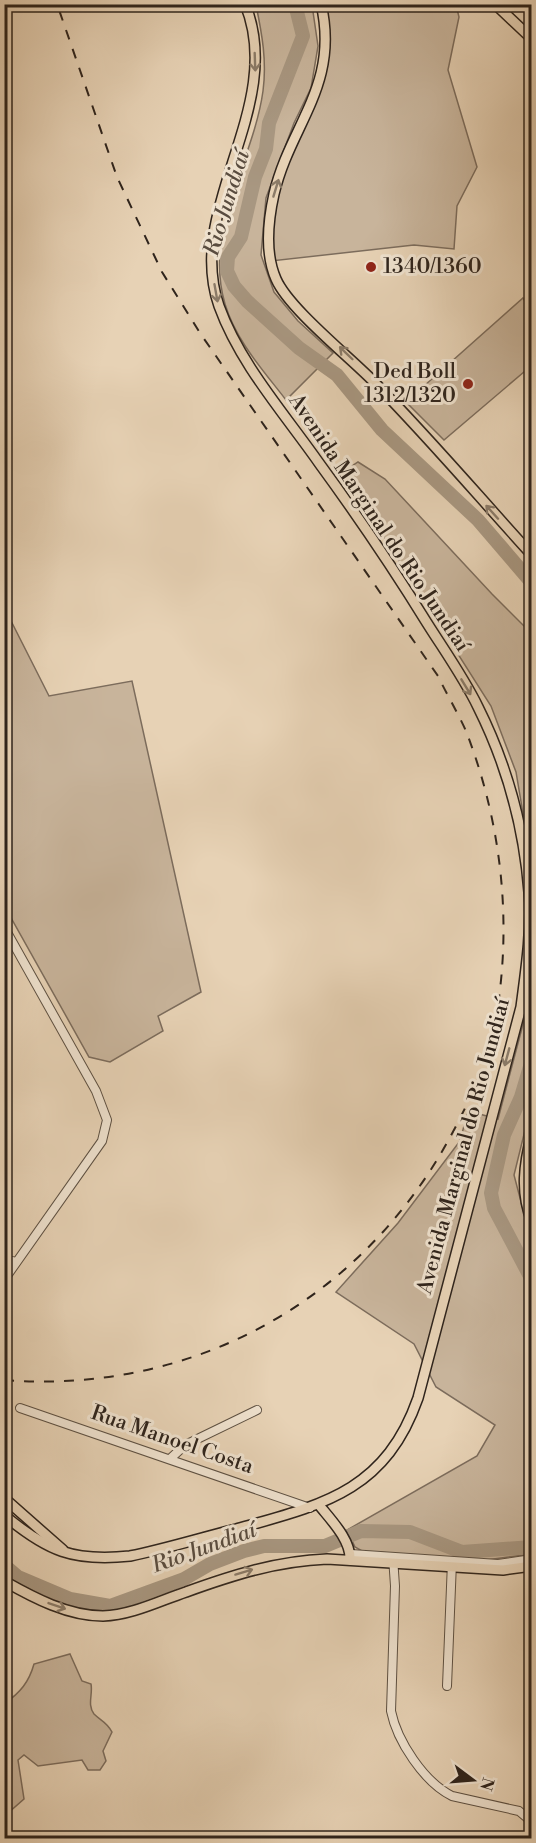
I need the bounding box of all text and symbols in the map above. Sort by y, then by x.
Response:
one-way arrow [249,51,260,71]
water label: Rio Jundiaí [198,144,257,260]
one-way arrow [271,179,282,198]
place label: 1340/1360 [383,254,482,280]
marker: 1340/1360 [364,260,378,274]
one-way arrow [211,283,222,302]
one-way arrow [338,346,353,361]
place label: Ded Boll 1312/1320 [364,359,456,409]
marker: Ded Boll 1312/1320 [461,377,475,391]
street label: Avenida Marginal do Rio Jundiaí [282,388,476,658]
one-way arrow [485,505,499,520]
one-way arrow [461,678,473,695]
street label: Avenida Marginal do Rio Jundiaí [412,994,516,1298]
one-way arrow [501,1047,513,1066]
street label: Rua Manoel Costa [87,1400,257,1480]
water label: Rio Jundiaí [147,1516,263,1580]
one-way arrow [234,1566,253,1577]
one-way arrow [47,1602,66,1613]
north arrow [443,1750,503,1810]
text: N [475,1775,498,1793]

